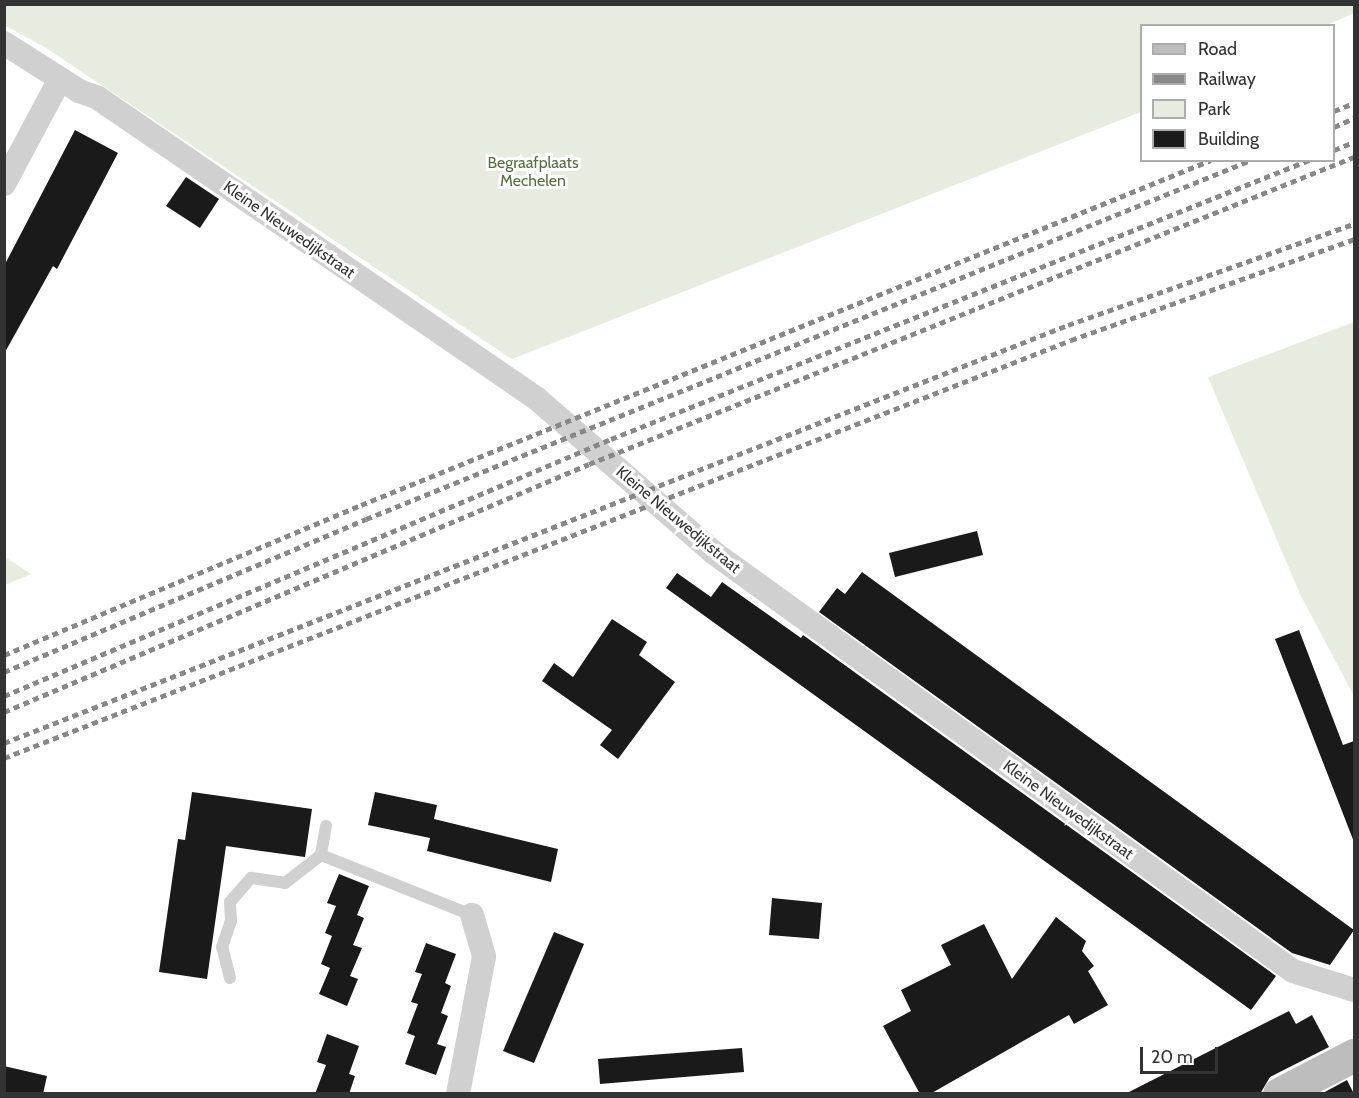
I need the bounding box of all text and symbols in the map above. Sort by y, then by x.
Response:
legend [1140,24,1335,162]
text: Road [1198,38,1237,60]
text: Railway [1198,68,1256,90]
text: Park [1198,98,1230,120]
text: Building [1198,128,1259,150]
park label: Begraafplaats Mechelen [487,153,579,191]
street label: Kleine Nieuwedijkstraat [219,177,359,283]
street label: Kleine Nieuwedijkstraat [612,462,744,578]
street label: Kleine Nieuwedijkstraat [999,756,1137,864]
scale bar [1143,1035,1221,1073]
text: 20 m [1151,1046,1193,1068]

